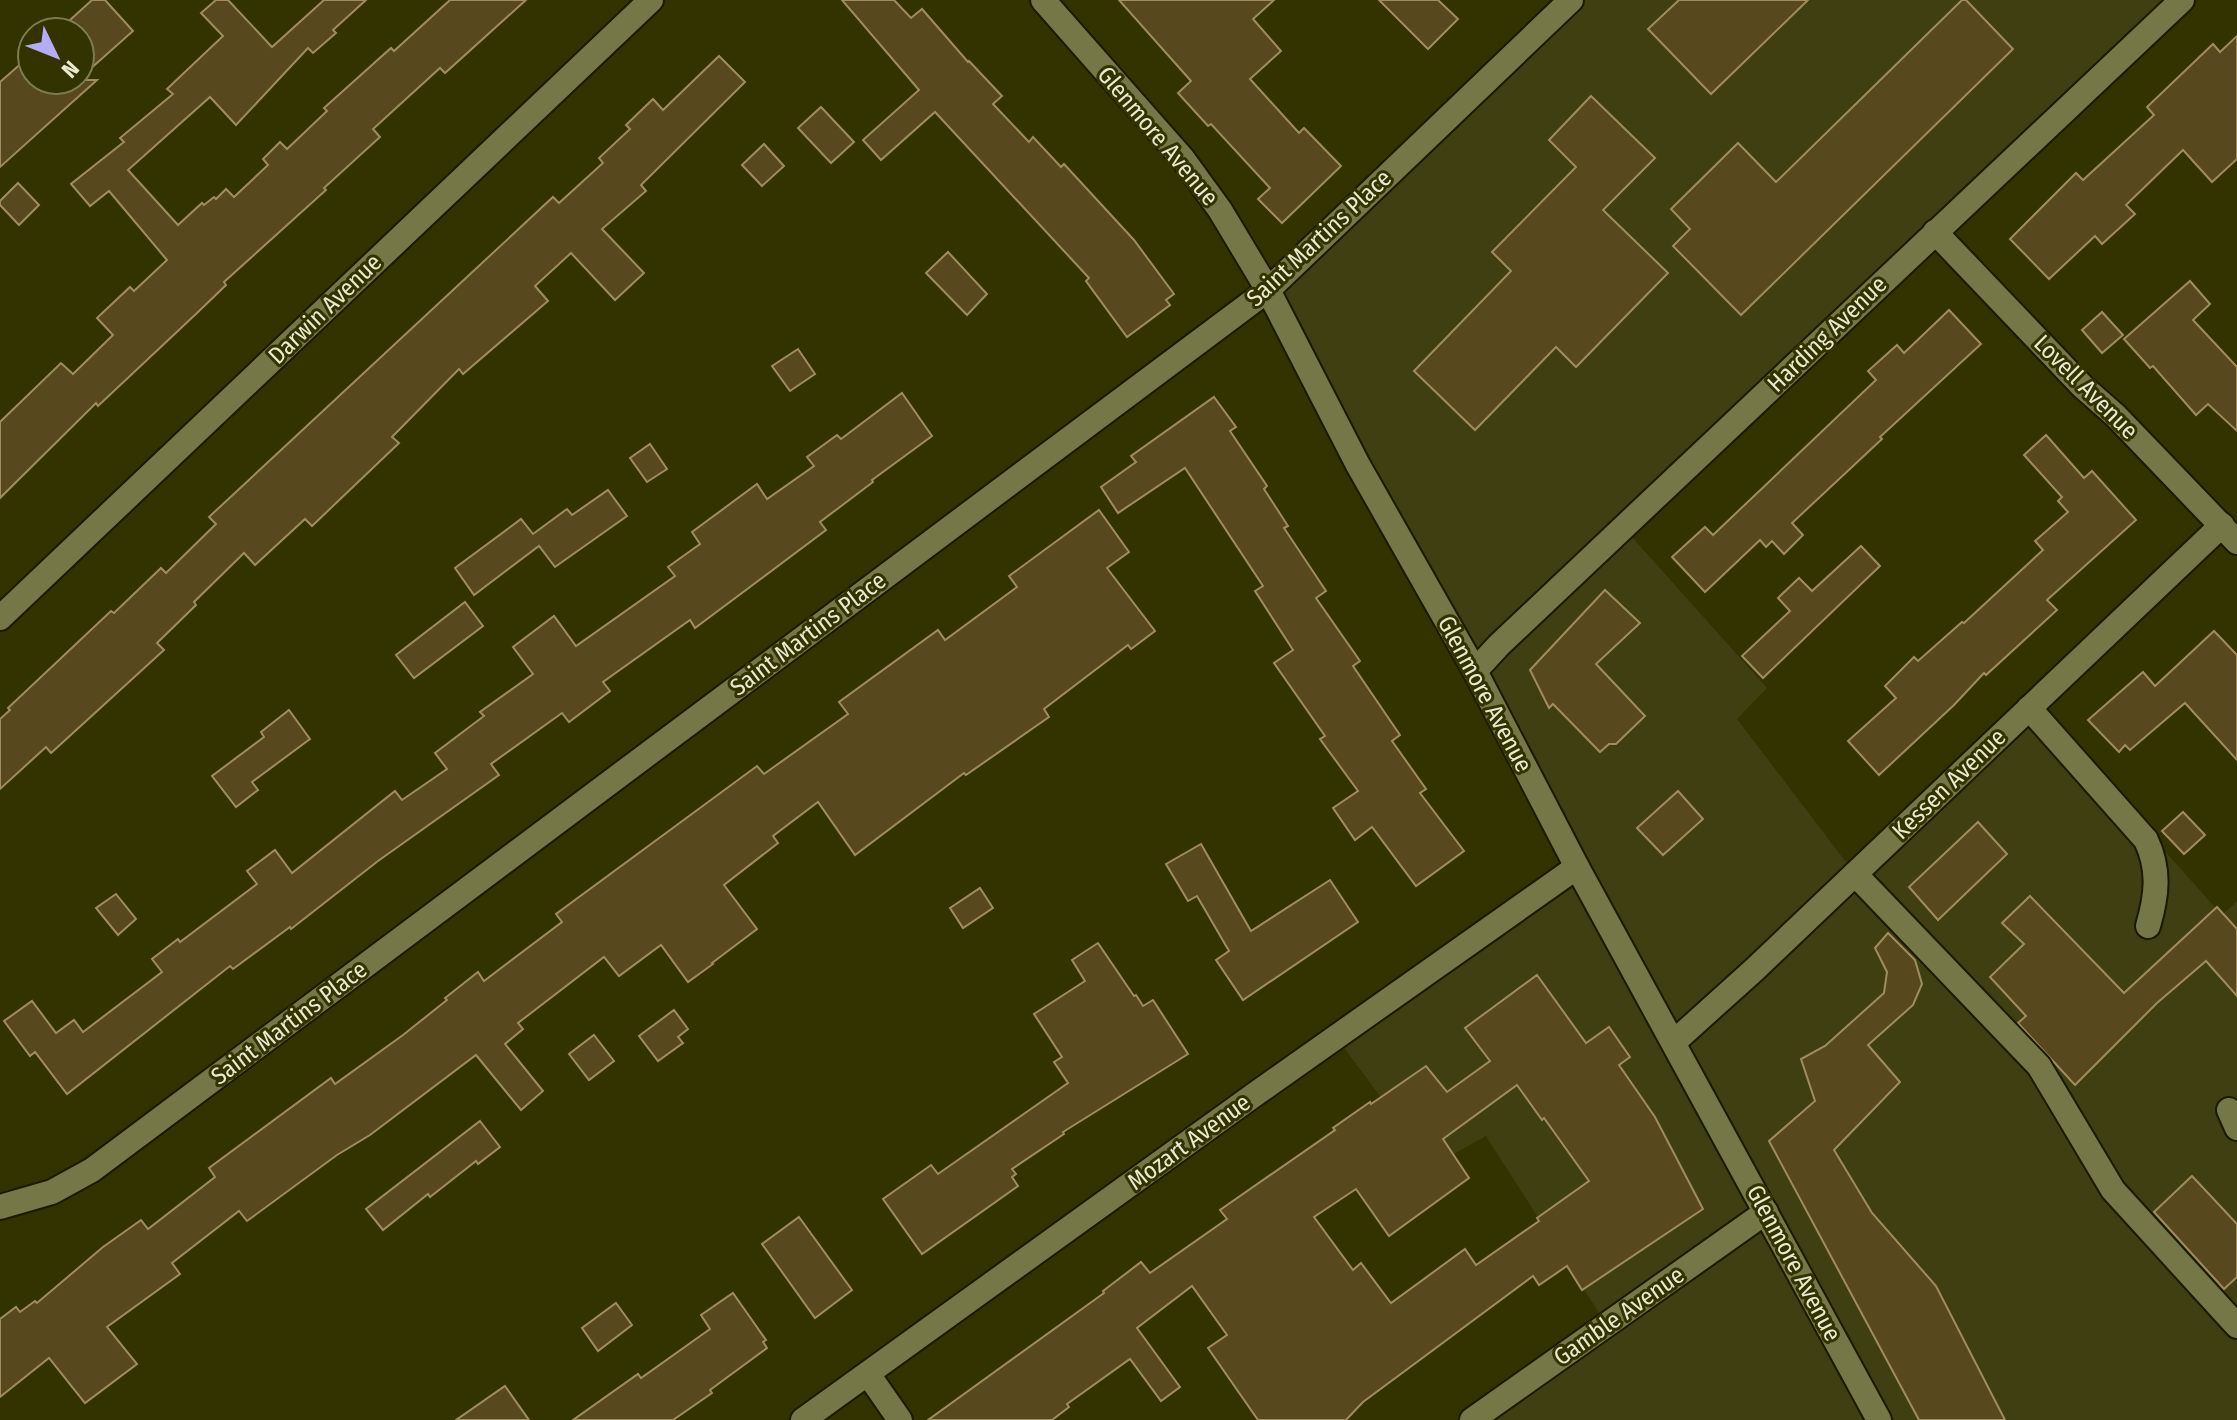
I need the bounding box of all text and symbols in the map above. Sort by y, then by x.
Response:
north arrow [16,16,96,96]
text: N [56,55,85,83]
street label: Glenmore Avenue [1092,61,1224,211]
street label: Saint Martins Place [1241,164,1397,312]
street label: Darwin Avenue [263,248,387,370]
street label: Harding Avenue [1762,270,1892,398]
street label: Lovell Avenue [2028,329,2144,445]
street label: Saint Martins Place [725,566,891,702]
street label: Glenmore Avenue [1432,611,1538,777]
street label: Kessen Avenue [1886,723,2012,845]
street label: Saint Martins Place [206,955,372,1091]
street label: Mozart Avenue [1122,1088,1256,1196]
street label: Glenmore Avenue [1741,1180,1847,1346]
street label: Gamble Avenue [1548,1261,1690,1371]

